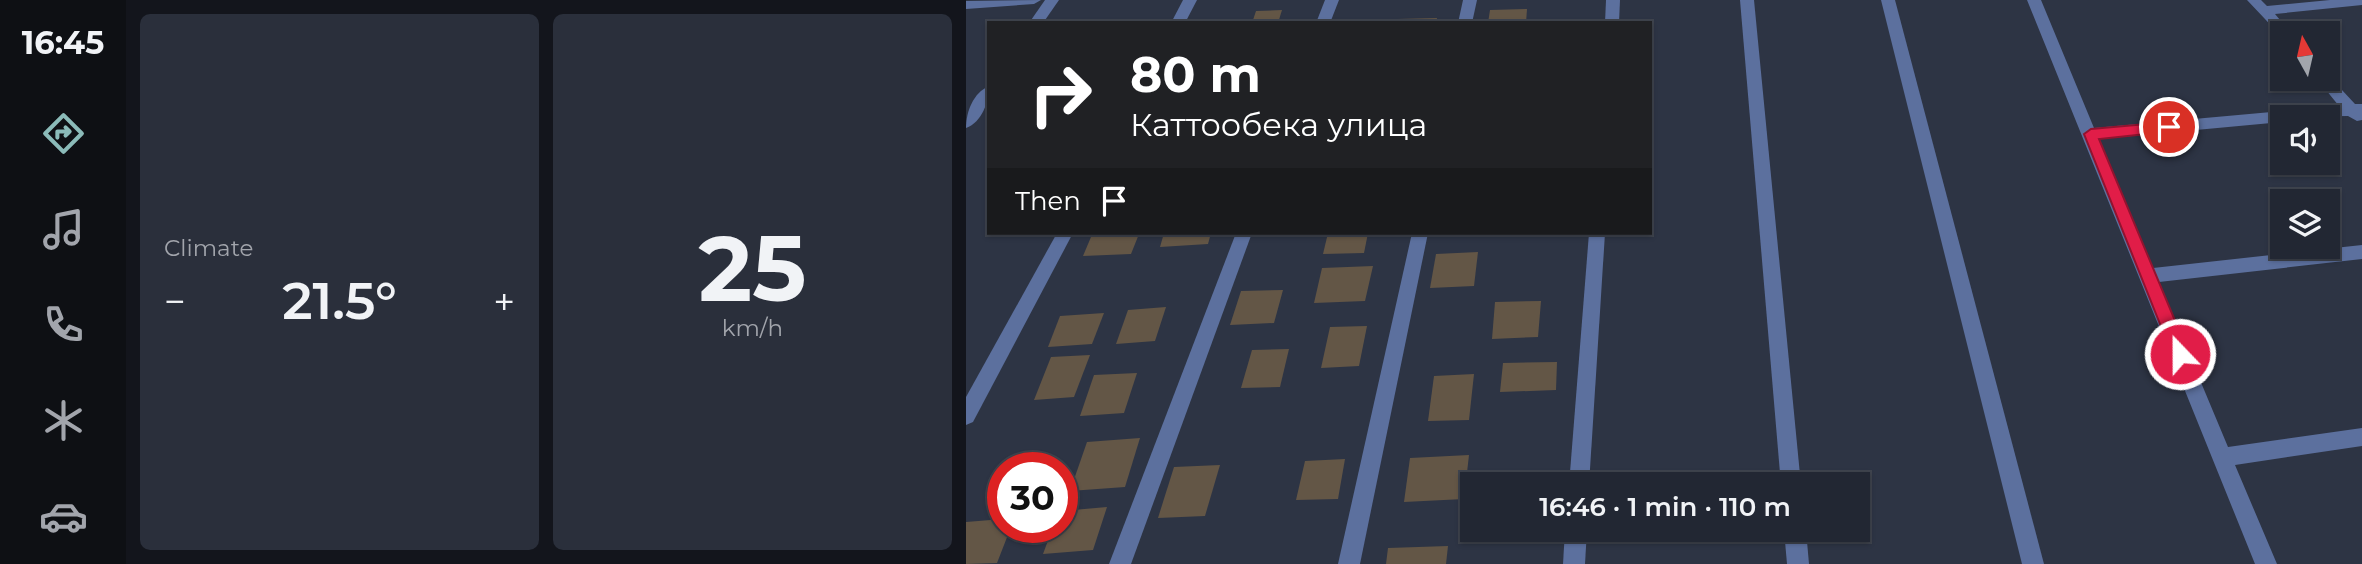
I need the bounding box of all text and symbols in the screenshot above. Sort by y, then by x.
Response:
north arrow [2270,21,2340,91]
map controls [2270,21,2340,259]
text: 16:45 [22,23,104,62]
text: 80 m [1130,45,1261,104]
icon: right [1015,49,1106,140]
pin [2139,97,2199,157]
text: Каттообека улица [1130,105,1427,144]
button: sound [2270,105,2340,175]
icon: arrive [2150,108,2188,146]
icon: directions [39,109,88,158]
icon: arrive [1095,182,1133,220]
text: Then [1015,185,1081,217]
button: layers [2270,189,2340,259]
icon: music [39,205,88,254]
text: 25 [699,213,806,324]
text: Climate [164,234,253,262]
text: 21.5° [282,269,397,332]
text: − [164,278,186,325]
text: + [493,278,515,325]
icon: phone [39,300,88,349]
text: km/h [722,314,783,342]
position arrow [2143,317,2217,391]
icon: climate [39,396,88,445]
speed limit sign: 30 [987,452,1078,543]
text: 16:46 · 1 min · 110 m [1539,491,1791,523]
icon: car [39,492,88,541]

